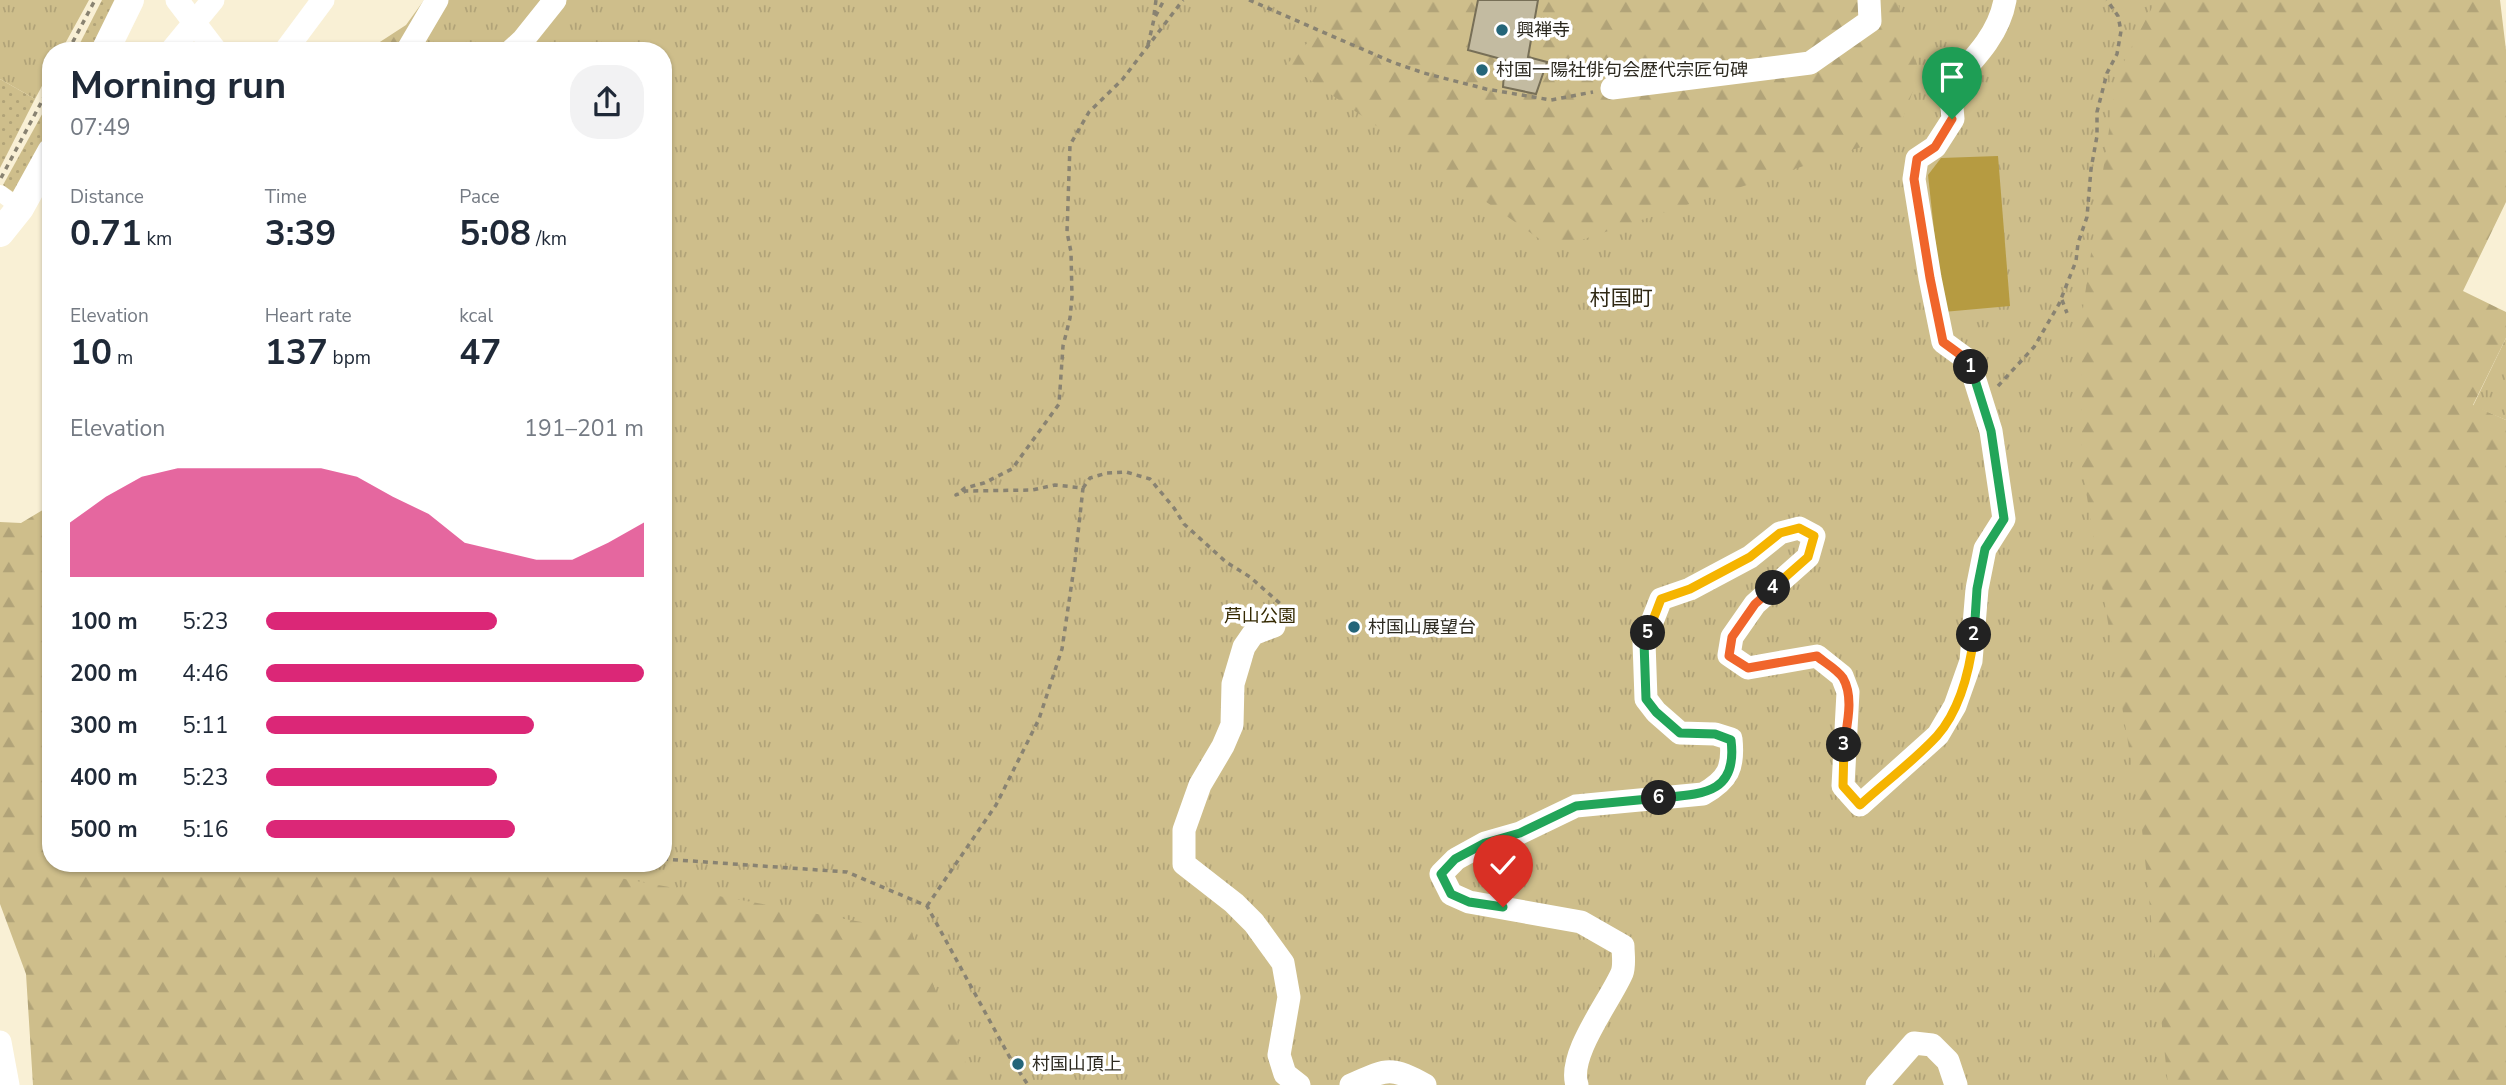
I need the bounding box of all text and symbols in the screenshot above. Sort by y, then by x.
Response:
place label: 興禅寺 [1516,18,1570,42]
marker: 興禅寺 [1494,22,1510,38]
pin [1922,47,1982,119]
place label: 村国一陽社俳句会歴代宗匠句碑 [1496,58,1748,82]
icon: arrive [1933,58,1971,96]
text: Morning run [70,60,286,111]
marker: 村国一陽社俳句会歴代宗匠句碑 [1474,62,1490,78]
button: share [570,65,644,139]
text: 07:49 [70,112,130,143]
text: Distance [70,184,144,210]
text: Time [265,184,307,210]
text: Pace [459,184,500,210]
text: 0.71 [70,210,142,257]
text: 3:39 [265,210,336,257]
text: 5:08 [459,210,531,257]
text: km [142,226,172,252]
text: /km [531,226,567,252]
district label: 村国町 [1590,284,1653,312]
text: Elevation [70,303,149,329]
text: Heart rate [265,303,352,329]
text: kcal [459,303,493,329]
text: 10 [70,329,112,376]
text: 137 [265,329,328,376]
text: 47 [459,329,501,376]
text: m [112,345,133,371]
text: bpm [328,345,371,371]
pin: 1 [1954,350,1988,384]
text: 1 [1965,353,1976,379]
text: Elevation [70,413,165,444]
text: 191–201 m [524,413,644,444]
pin: 4 [1756,570,1790,606]
text: 4 [1767,574,1778,600]
park label: 芦山公園 [1224,604,1296,628]
text: 100 m [70,606,138,637]
text: 5:23 [182,606,229,637]
place label: 村国山展望台 [1368,615,1476,639]
pin: 5 [1630,616,1666,650]
pin: 2 [1956,618,1992,652]
marker: 村国山展望台 [1346,619,1362,635]
text: 5 [1642,619,1653,645]
text: 2 [1968,621,1979,647]
text: 200 m [70,658,138,689]
text: 4:46 [182,658,229,689]
text: 300 m [70,710,138,741]
text: 5:11 [182,710,229,741]
pin: 3 [1826,728,1862,762]
text: 3 [1838,731,1849,757]
text: 400 m [70,762,138,793]
text: 5:23 [182,762,229,793]
pin: 6 [1642,780,1676,816]
text: 6 [1653,784,1664,810]
text: 500 m [70,814,138,845]
text: 5:16 [182,814,229,845]
pin [1473,835,1533,907]
icon: check [1484,846,1522,884]
place label: 村国山頂上 [1032,1052,1122,1076]
marker: 村国山頂上 [1010,1056,1026,1072]

